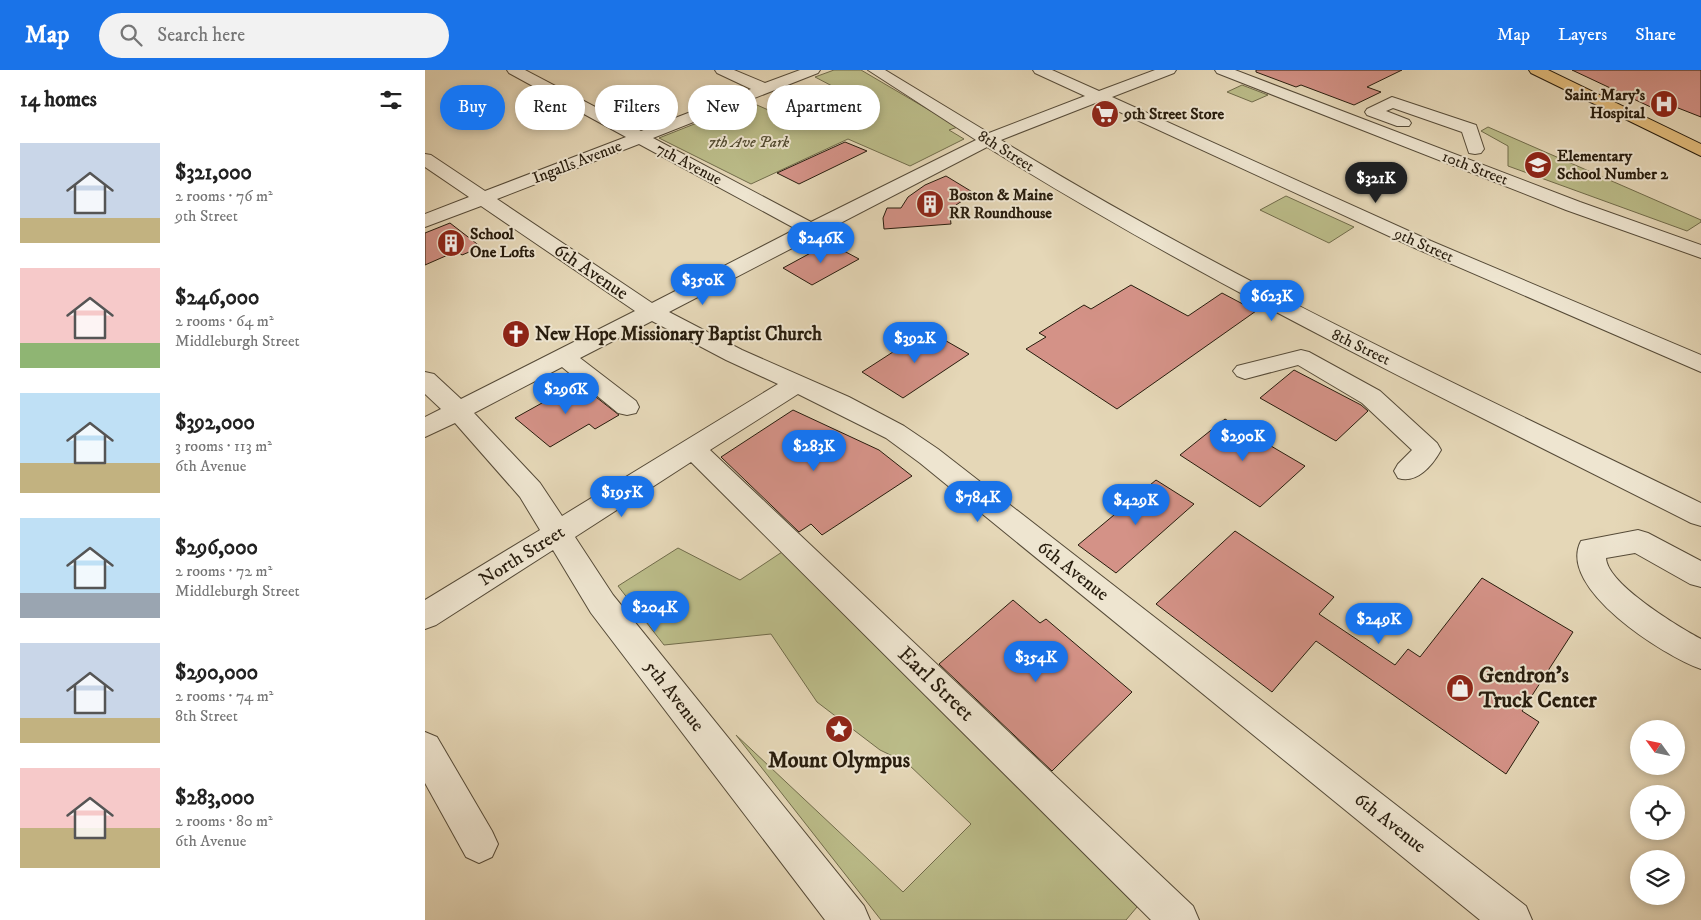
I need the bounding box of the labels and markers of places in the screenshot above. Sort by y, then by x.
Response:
place label: Saint Mary's Hospital [1564,85,1646,123]
hospital icon: Saint Mary's Hospital [1649,89,1679,119]
supermarket icon: 9th Street Store [1090,99,1120,129]
place label: 9th Street Store [1123,104,1224,124]
place label: Elementary School Number 2 [1557,146,1669,184]
school or university icon: Elementary School Number 2 [1523,150,1553,180]
pin: $321K [1341,162,1411,204]
place label: Boston & Maine RR Roundhouse [949,185,1054,223]
building icon: Boston & Maine RR Roundhouse [915,189,945,219]
pin: $246K [786,222,856,264]
place label: School One Lofts [470,224,535,262]
building icon: School One Lofts [436,228,466,258]
pin: $350K [668,264,738,306]
pin: $623K [1237,280,1307,322]
church icon: New Hope Missionary Baptist Church [501,319,531,349]
pin: $392K [880,322,950,364]
place label: New Hope Missionary Baptist Church [535,323,823,346]
pin: $296K [531,372,601,415]
pin: $290K [1208,420,1278,462]
pin: $283K [779,430,849,472]
pin: $195K [587,476,657,518]
pin: $784K [943,480,1013,523]
pin: $429K [1101,484,1171,526]
pin: $204K [620,590,690,633]
pin: $249K [1344,602,1414,645]
pin: $354K [1001,640,1071,683]
place label: Gendron's Truck Center [1478,662,1598,714]
shop icon: Gendron's Truck Center [1445,673,1475,703]
place icon: Mount Olympus [824,714,854,744]
place label: Mount Olympus [768,747,911,774]

